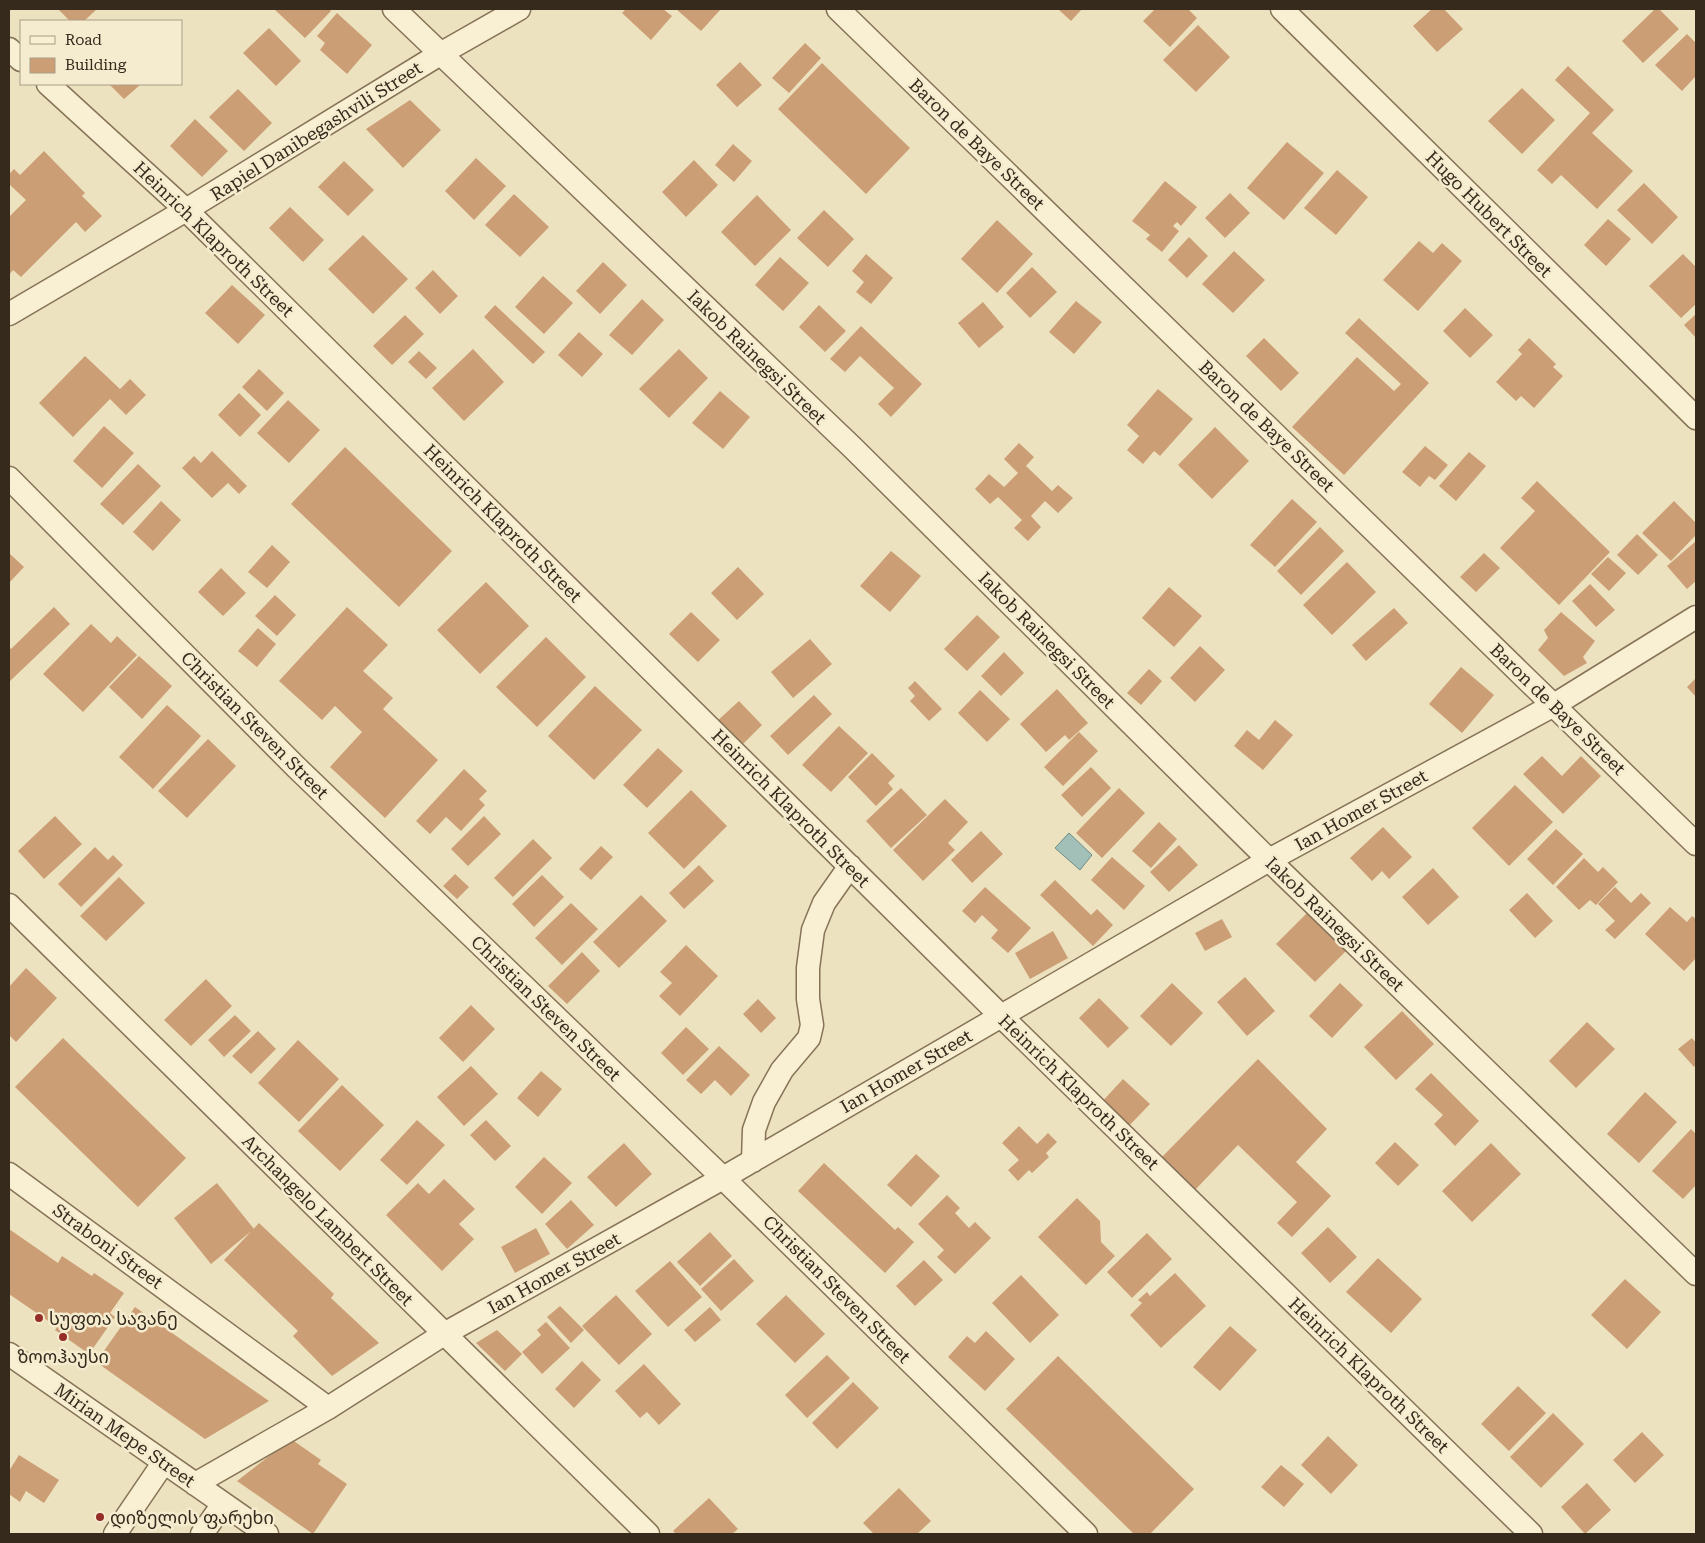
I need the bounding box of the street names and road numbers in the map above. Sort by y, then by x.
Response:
street label: Rapiel Danibegashvili Street [206,57,426,205]
street label: Baron de Baye Street [905,74,1049,214]
street label: Hugo Hubert Street [1422,147,1557,282]
street label: Heinrich Klaproth Street [130,157,299,321]
street label: Iakob Rainegsi Street [683,285,831,429]
street label: Baron de Baye Street [1195,356,1339,496]
street label: Heinrich Klaproth Street [420,440,586,606]
street label: Iakob Rainegsi Street [974,567,1120,713]
street label: Baron de Baye Street [1486,639,1630,779]
street label: Christian Steven Street [177,647,333,803]
street label: Heinrich Klaproth Street [708,725,874,891]
street label: Ian Homer Street [1291,765,1431,855]
street label: Iakob Rainegsi Street [1261,852,1409,996]
street label: Christian Steven Street [467,931,625,1085]
street label: Heinrich Klaproth Street [995,1010,1164,1174]
street label: Ian Homer Street [837,1025,976,1117]
street label: Archangelo Lambert Street [238,1130,418,1310]
street label: Straboni Street [49,1199,167,1293]
street label: Christian Steven Street [759,1211,915,1367]
street label: Ian Homer Street [484,1228,624,1318]
street label: Heinrich Klaproth Street [1285,1293,1454,1457]
street label: Mirian Mepe Street [51,1379,200,1492]

